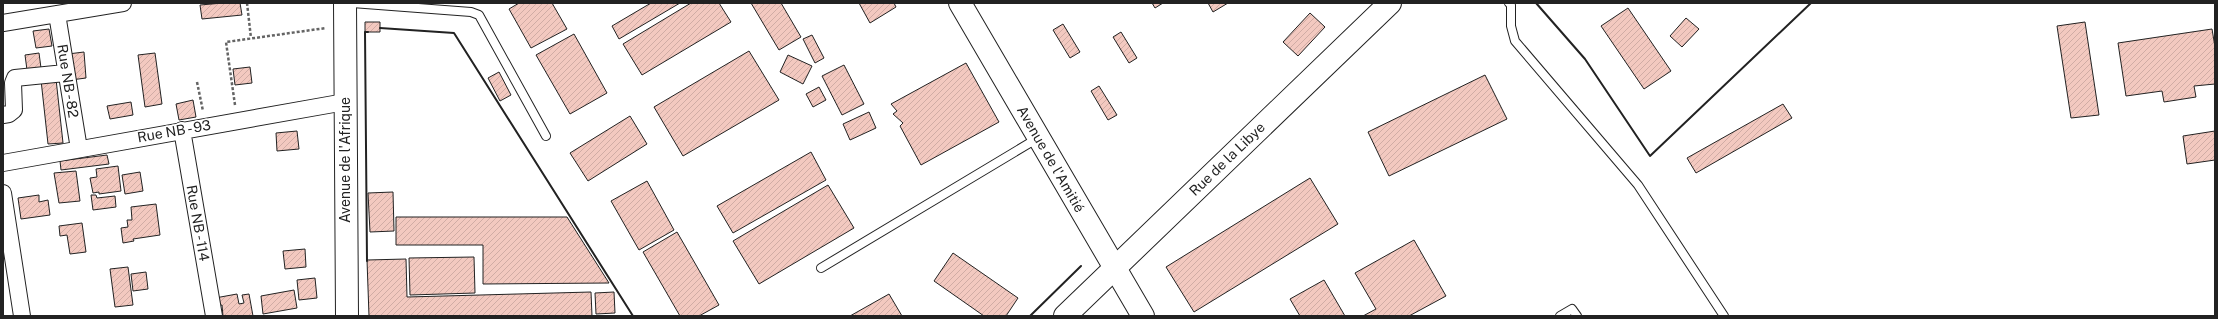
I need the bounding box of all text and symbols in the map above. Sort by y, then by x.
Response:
street label: Rue NB - 82 [54,43,82,119]
street label: Avenue de l'Afrique [337,97,353,223]
street label: Avenue de l'Amitié [1014,103,1088,215]
street label: Rue NB - 93 [136,117,212,145]
street label: Rue de la Libye [1186,119,1268,199]
street label: Rue NB - 114 [183,184,213,263]

